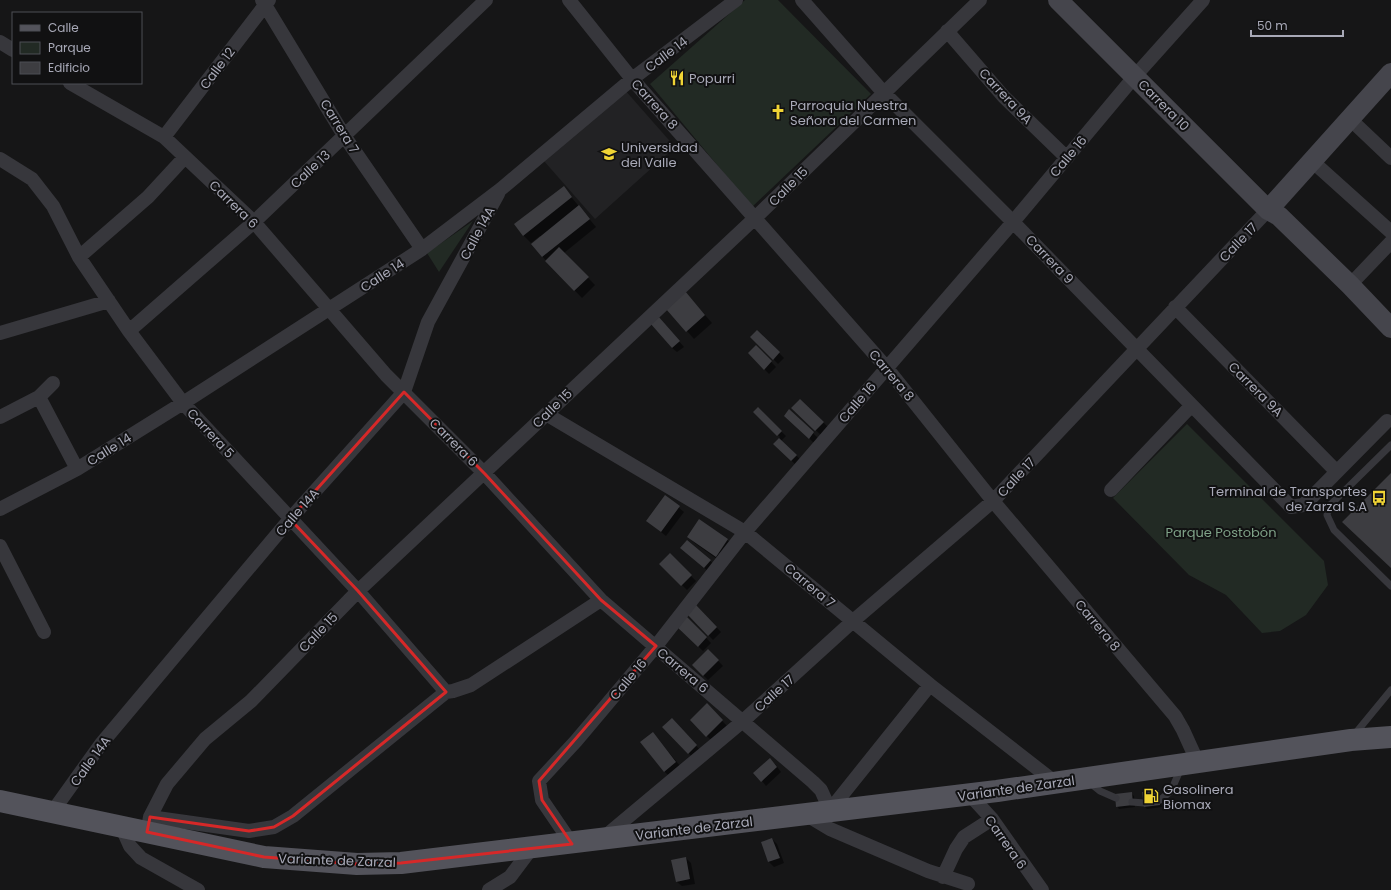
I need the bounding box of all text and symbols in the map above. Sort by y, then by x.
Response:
legend [12,12,142,84]
scale bar [1251,12,1343,38]
text: 50 m [1257,17,1288,34]
text: Calle [48,19,79,36]
street label: Calle 14 [641,32,692,77]
text: Parque [48,39,91,56]
street label: Calle 12 [195,43,240,93]
text: Edificio [48,59,90,76]
street label: Carrera 9A [975,64,1037,129]
restaurant icon: Popurri [668,69,686,87]
place label: Popurri [689,69,735,88]
street label: Carrera 8 [627,75,682,134]
street label: Carrera 10 [1134,75,1194,135]
street label: Carrera 7 [315,95,364,157]
place label: Parroquia Nuestra Señora del Carmen [790,96,916,130]
church icon: Parroquia Nuestra Señora del Carmen [769,103,787,121]
street label: Calle 16 [1045,131,1091,181]
place label: Universidad del Valle [621,138,698,172]
school or university icon: Universidad del Valle [600,145,618,163]
street label: Calle 13 [286,146,335,193]
street label: Calle 15 [764,162,812,210]
street label: Carrera 6 [205,176,263,233]
street label: Calle 14A [455,203,500,263]
street label: Calle 17 [1215,218,1262,266]
street label: Carrera 9 [1021,230,1078,288]
street label: Calle 14 [357,254,408,297]
street label: Carrera 8 [864,346,919,405]
street label: Carrera 9A [1224,358,1288,421]
street label: Calle 16 [834,378,881,427]
street label: Calle 15 [528,384,577,432]
street label: Carrera 5 [183,404,239,462]
street label: Carrera 6 [425,414,482,471]
street label: Calle 14 [83,428,135,470]
street label: Calle 17 [993,453,1040,501]
place label: Terminal de Transportes de Zarzal S.A [1209,482,1367,516]
street label: Calle 14A [271,484,324,540]
bus stop icon: Terminal de Transportes de Zarzal S.A [1370,489,1388,507]
park label: Parque Postobón [1166,523,1276,542]
street label: Carrera 7 [780,559,839,612]
street label: Carrera 8 [1070,596,1125,655]
street label: Calle 15 [294,608,342,657]
street label: Carrera 6 [653,643,713,698]
street label: Calle 16 [605,654,651,704]
street label: Calle 17 [750,670,799,716]
street label: Calle 14A [66,732,115,790]
street label: Variante de Zarzal [956,771,1076,806]
place label: Gasolinera Biomax [1163,780,1233,814]
fuel station icon: Gasolinera Biomax [1142,787,1160,805]
street label: Carrera 6 [980,811,1031,873]
street label: Variante de Zarzal [634,812,754,845]
street label: Variante de Zarzal [278,849,396,872]

